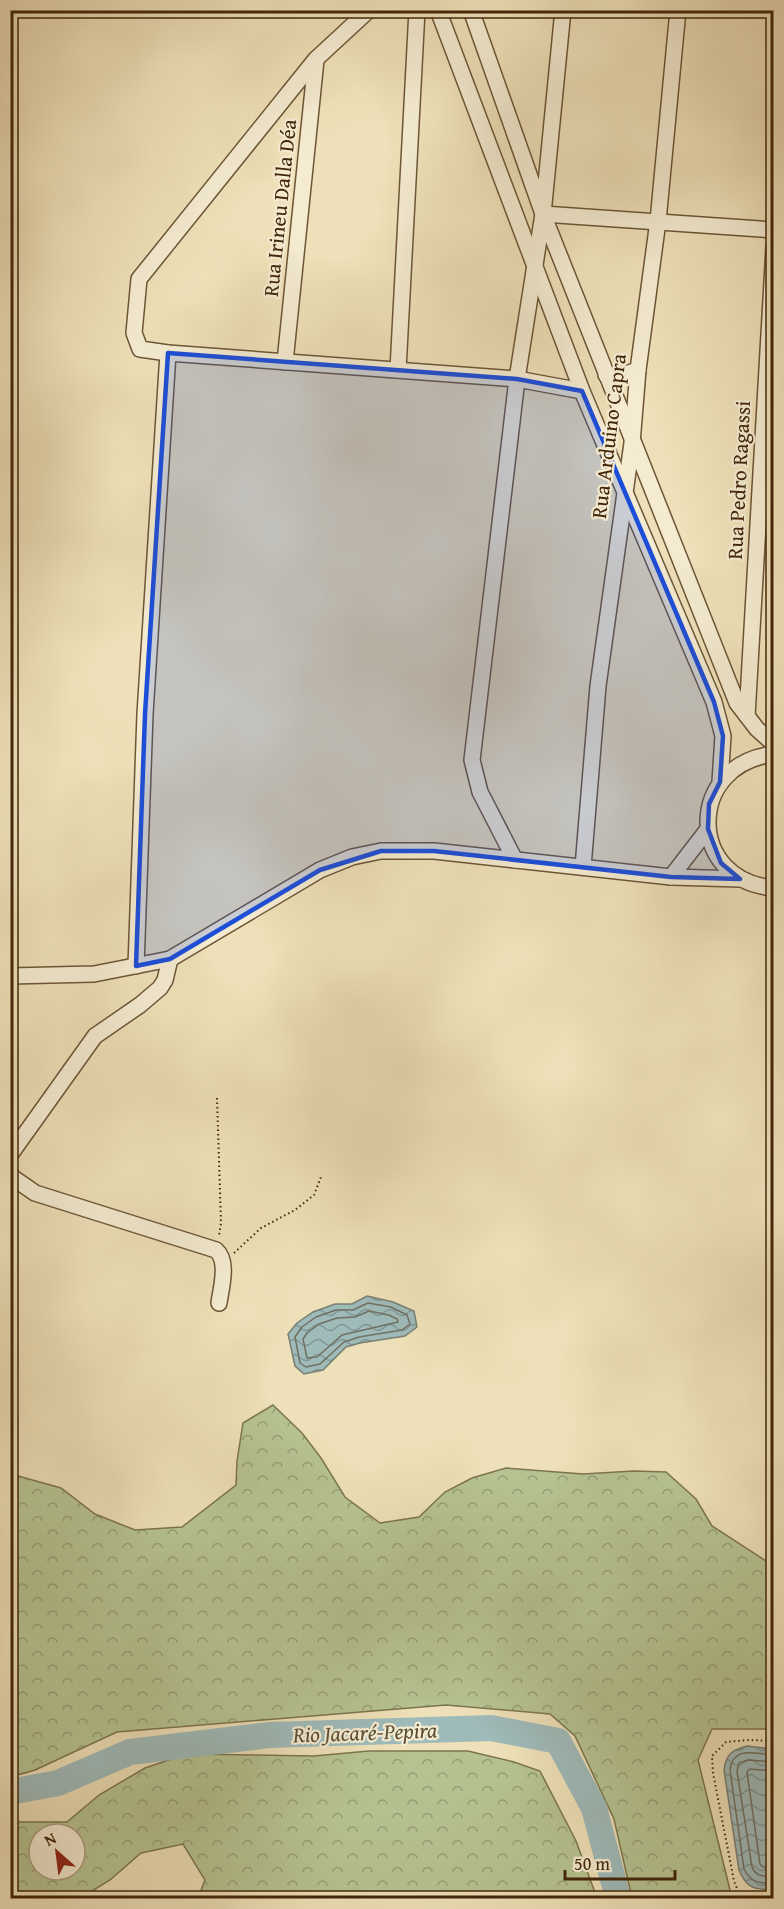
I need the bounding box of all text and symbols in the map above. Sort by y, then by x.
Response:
street label: Rua Irineu Dalla Déa [255,118,304,298]
street label: Rua Arduino Capra [583,352,634,520]
street label: Rua Pedro Ragassi [719,400,758,560]
water label: Rio Jacaré-Pepira [291,1713,438,1751]
north arrow [27,1822,87,1882]
text: N [40,1826,61,1852]
scale bar [565,1843,674,1881]
text: 50 m [574,1850,610,1877]

